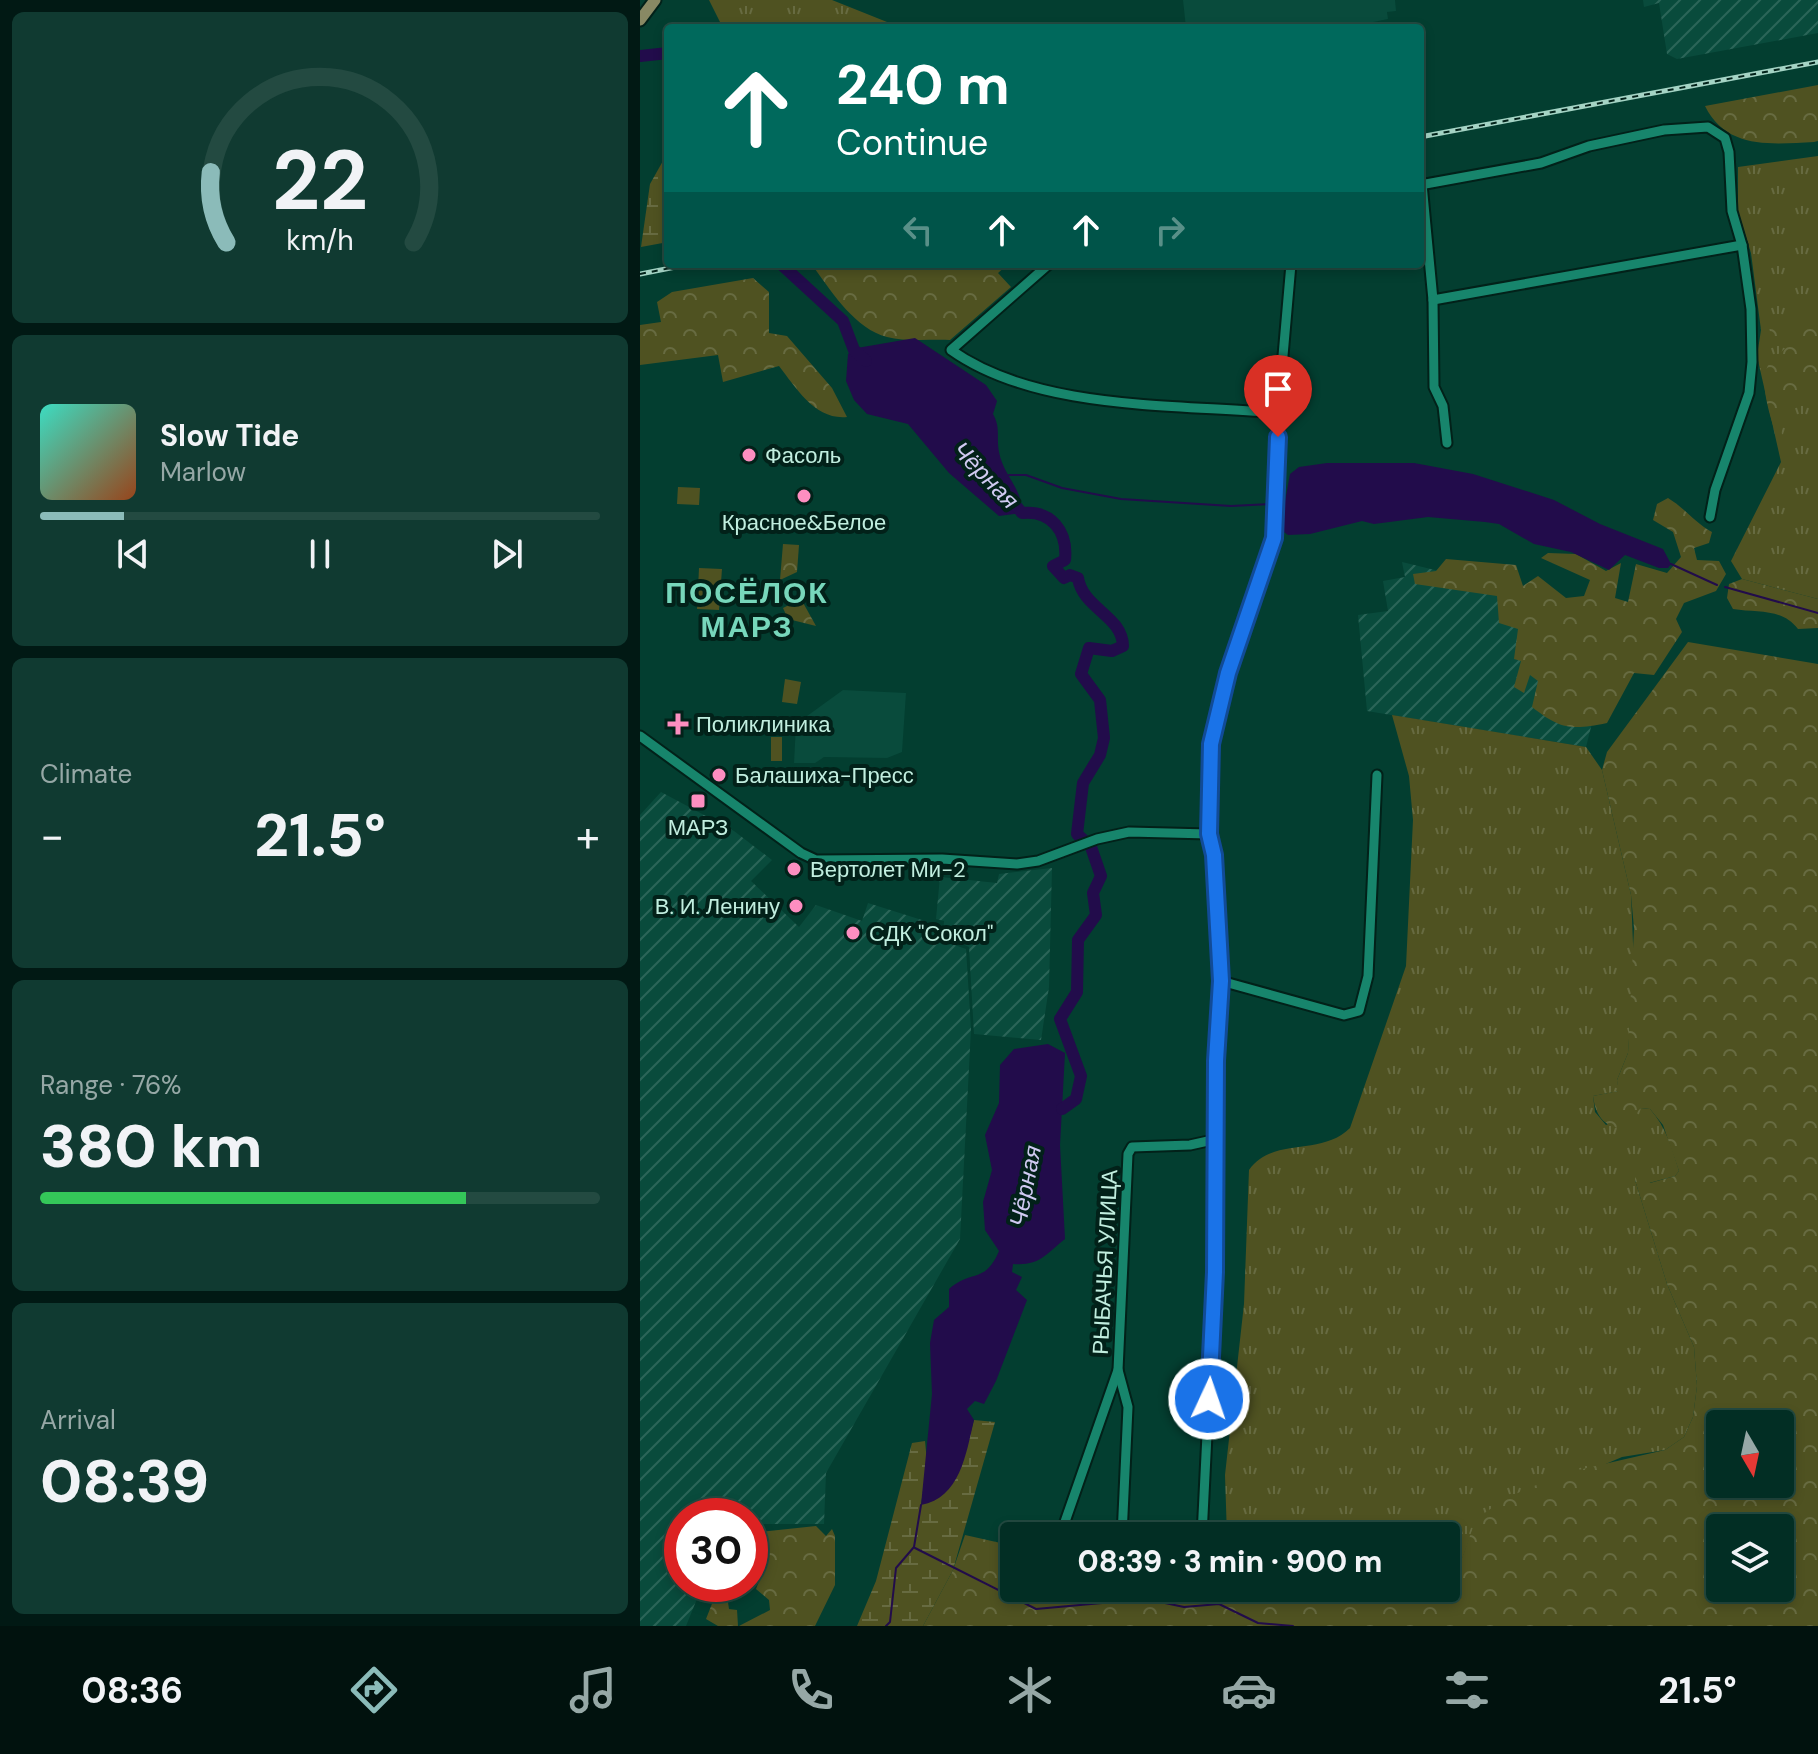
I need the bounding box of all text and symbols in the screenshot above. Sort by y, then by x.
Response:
text: 240 m [836,48,1010,121]
icon: ahead [704,56,808,160]
text: Continue [836,119,988,166]
text: 22 [272,126,368,235]
icon: left [896,208,940,252]
icon: ahead [980,208,1024,252]
icon: ahead [1064,208,1108,252]
icon: right [1148,208,1192,252]
text: km/h [286,223,354,260]
pin [1244,355,1312,437]
icon: arrive [1256,367,1300,411]
text: Slow Tide [160,416,299,455]
water label: Чёрная [946,435,1026,515]
place label: Фасоль [765,441,841,470]
marker: Фасоль [740,446,758,464]
text: Marlow [160,455,246,489]
marker: Красное&Белое [795,487,813,505]
place label: Красное&Белое [722,508,886,537]
icon: previous [111,532,155,576]
icon: pause [298,532,342,576]
icon: next [485,532,529,576]
district label: ПОСЁЛОК МАРЗ [665,573,829,646]
place label: Поликлиника [696,710,831,739]
marker: Поликлиника [667,713,689,735]
text: Climate [40,757,132,791]
place label: Балашиха-Пресс [735,761,914,790]
marker: Балашиха-Пресс [710,766,728,784]
marker: МАРЗ [689,792,707,810]
text: 21.5° [254,796,386,875]
text: − [40,807,64,865]
text: + [576,807,600,865]
place label: МАРЗ [668,813,728,842]
place label: Вертолет Ми-2 [810,855,966,884]
marker: Вертолет Ми-2 [785,860,803,878]
place label: В. И. Ленину [655,892,780,921]
marker: В. И. Ленину [787,897,805,915]
place label: СДК "Сокол" [869,919,993,948]
marker: СДК "Сокол" [844,924,862,942]
text: Range · 76% [40,1068,181,1102]
text: 380 km [40,1107,263,1186]
water label: Чёрная [1002,1143,1048,1229]
street label: РЫБАЧЬЯ УЛИЦА [1086,1168,1124,1355]
position arrow [1167,1357,1251,1441]
text: Arrival [40,1403,116,1437]
north arrow [1706,1410,1794,1498]
map controls [1706,1410,1794,1602]
text: 08:39 [40,1442,209,1521]
speed limit sign: 30 [664,1498,768,1602]
button: layers [1706,1514,1794,1602]
text: 08:39 · 3 min · 900 m [1078,1542,1382,1581]
icon: directions [346,1662,402,1718]
icon: music [565,1662,621,1718]
icon: phone [783,1662,839,1718]
icon: climate [1002,1662,1058,1718]
icon: car [1221,1662,1277,1718]
icon: filters [1439,1662,1495,1718]
text: 08:36 [81,1667,183,1714]
text: 21.5° [1658,1667,1737,1714]

